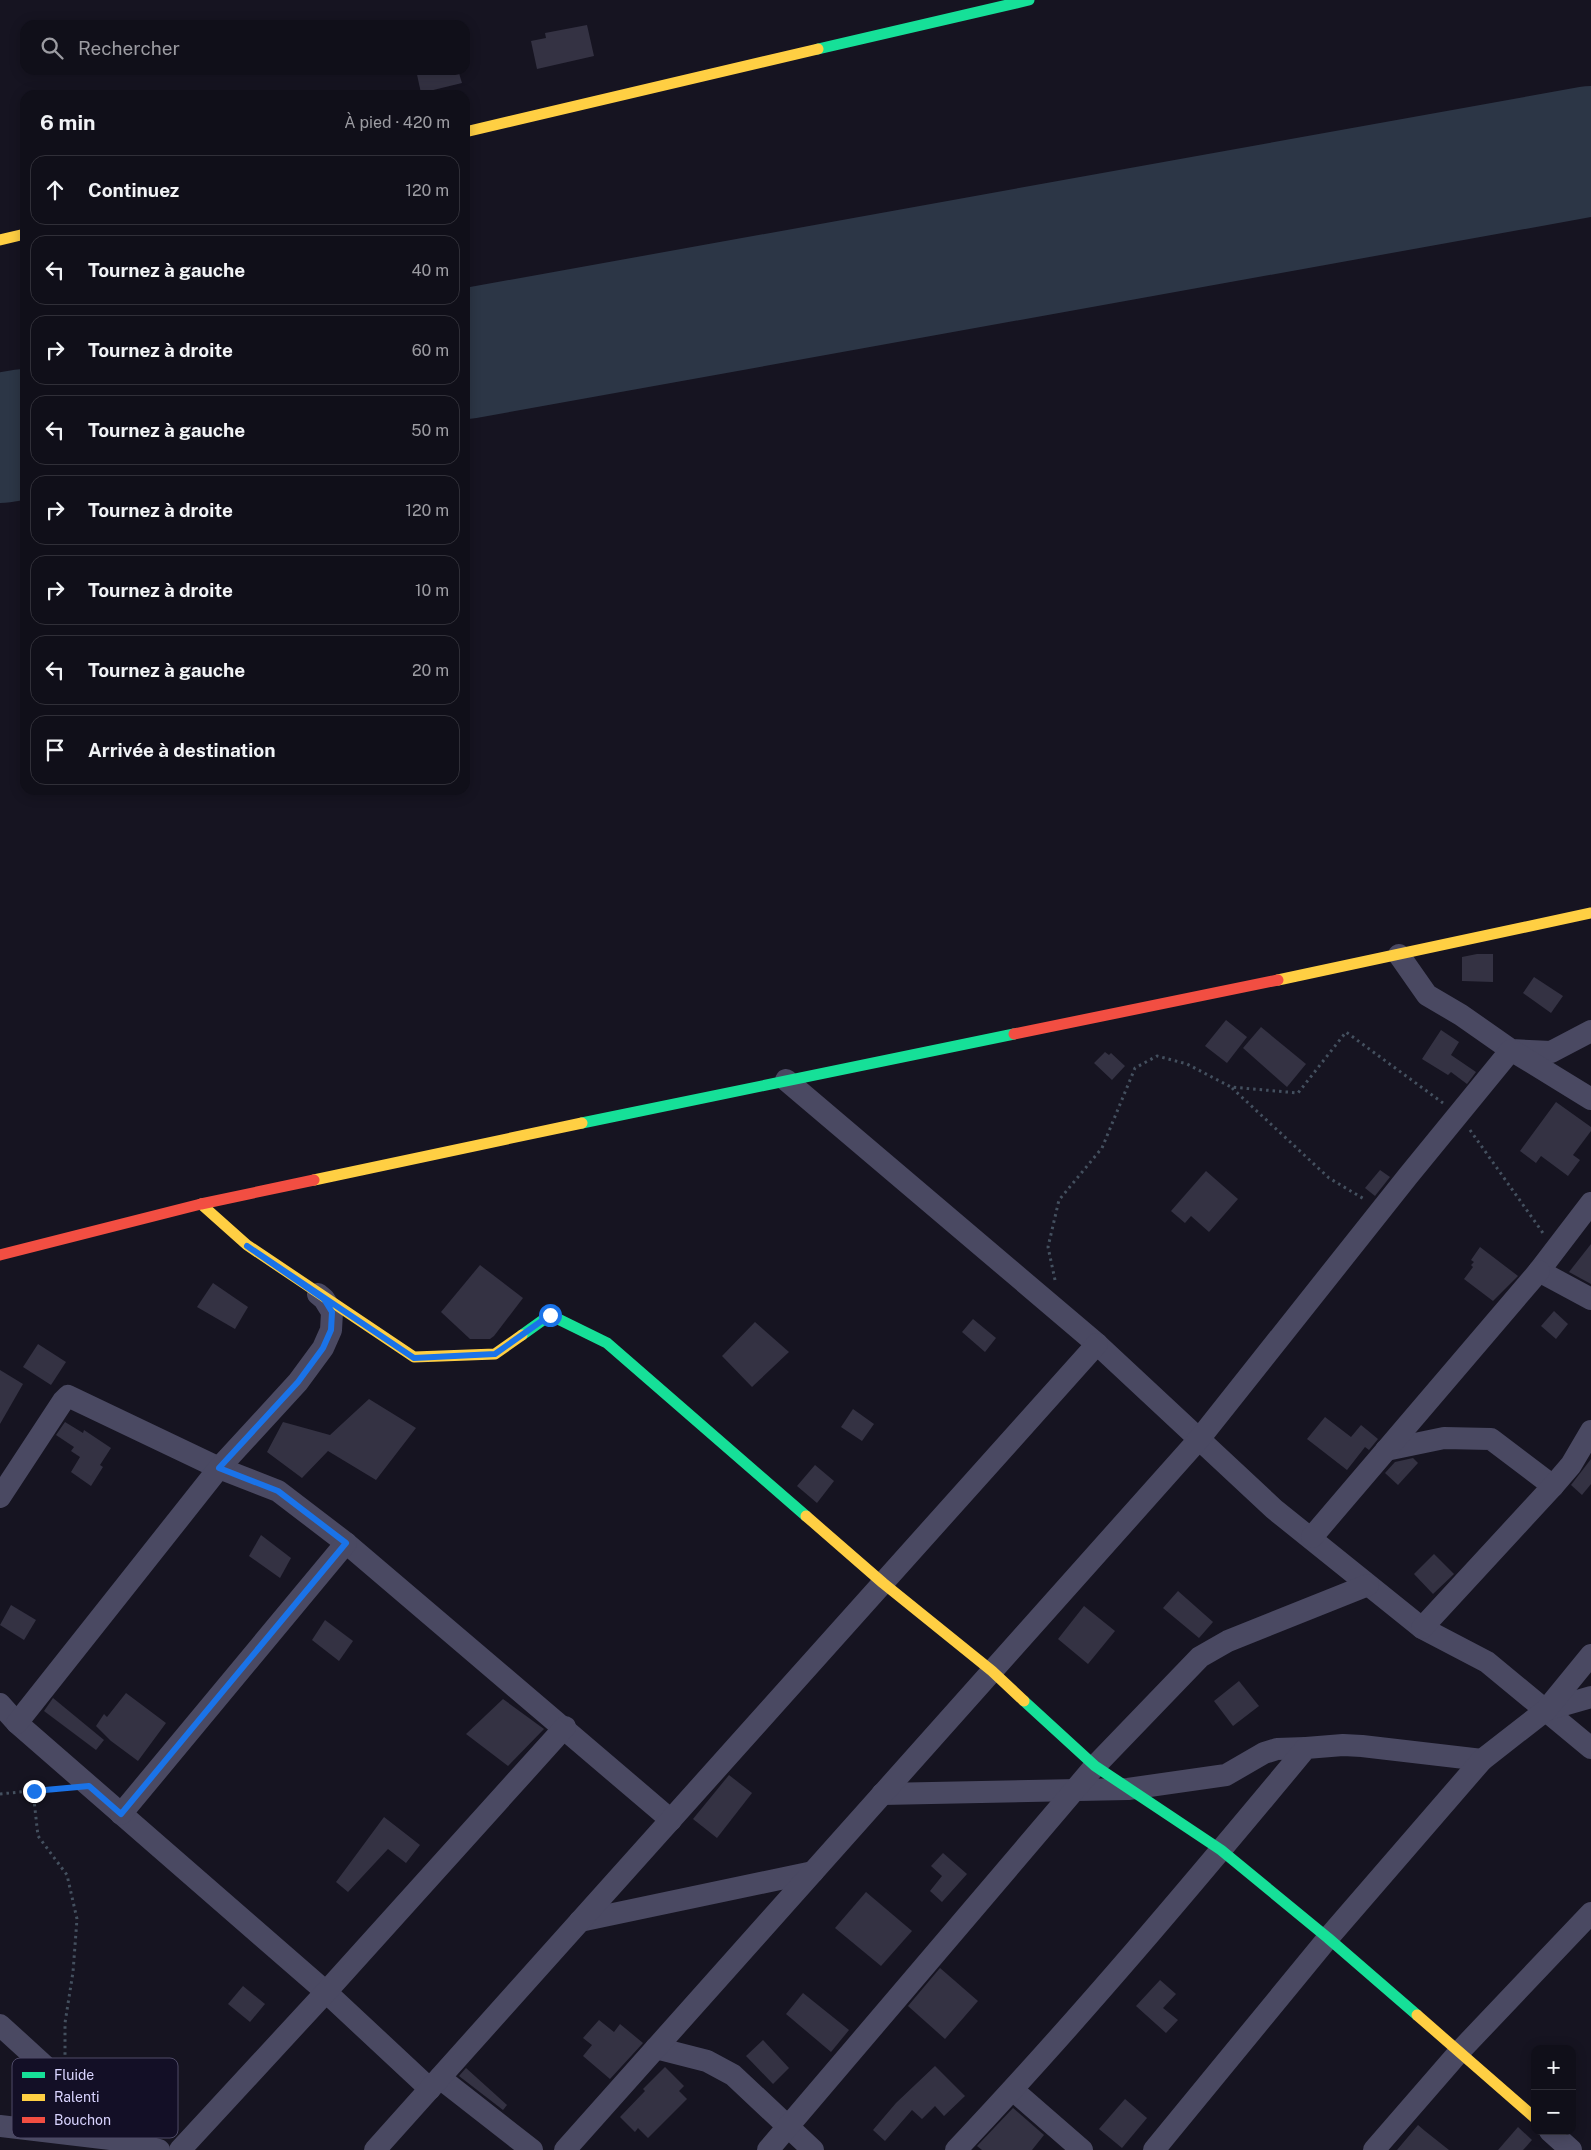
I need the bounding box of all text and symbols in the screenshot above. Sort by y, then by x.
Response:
search box [20,20,470,75]
icon: search [38,34,66,62]
text: Rechercher [78,37,180,59]
text: 6 min [40,110,96,135]
text: À pied · 420 m [344,113,450,132]
icon: ahead [41,176,69,204]
text: Continuez [88,179,179,201]
text: 120 m [405,181,449,200]
icon: left [41,256,69,284]
text: Tournez à gauche [88,259,245,281]
text: 40 m [411,261,449,280]
icon: right [41,336,69,364]
text: Tournez à droite [88,339,233,361]
text: 60 m [412,341,449,360]
icon: left [41,416,69,444]
text: Tournez à gauche [88,419,245,441]
text: 50 m [411,421,449,440]
icon: right [41,496,69,524]
text: Tournez à droite [88,499,233,521]
text: 120 m [405,501,449,520]
icon: right [41,576,69,604]
text: Tournez à droite [88,579,233,601]
text: 10 m [415,581,449,600]
icon: left [41,656,69,684]
text: Tournez à gauche [88,659,245,681]
text: 20 m [412,661,449,680]
icon: arrive [41,736,69,764]
text: Arrivée à destination [88,739,276,761]
route start [539,1304,562,1327]
route end [23,1780,46,1803]
map controls [1531,2045,1576,2135]
button: + [1531,2045,1576,2090]
legend [12,2058,178,2138]
text: Fluide [54,2067,94,2083]
text: Ralenti [54,2089,100,2105]
button: − [1531,2090,1576,2135]
text: Bouchon [54,2112,111,2128]

